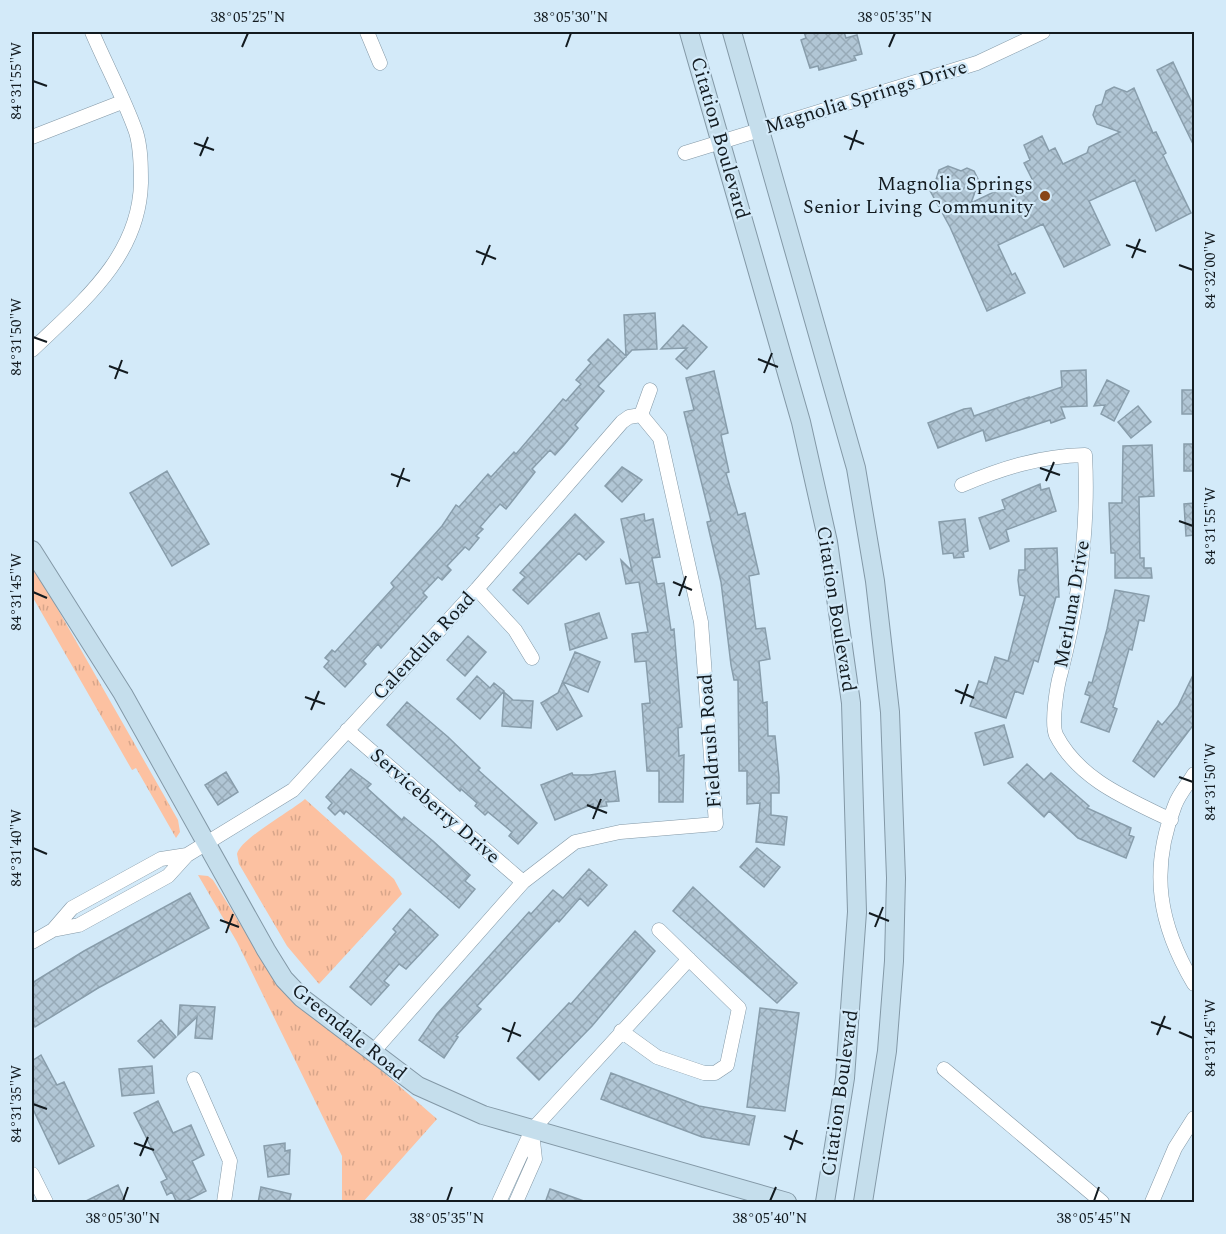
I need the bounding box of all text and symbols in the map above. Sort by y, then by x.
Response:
text: 38°05'25"N [211,6,286,29]
text: 38°05'30"N [534,6,609,29]
text: 38°05'35"N [858,6,933,29]
text: 84°31'55"W [5,42,28,120]
street label: Magnolia Springs Drive [761,52,971,142]
street label: Citation Boulevard [682,53,758,223]
place label: Magnolia Springs Senior Living Community [803,169,1034,222]
marker: Magnolia Springs Senior Living Community [1038,189,1052,203]
text: 84°32'00"W [1199,231,1222,309]
text: 84°31'50"W [5,298,28,376]
text: 84°31'55"W [1199,487,1222,565]
street label: Citation Boulevard [808,524,864,694]
street label: Merluna Drive [1046,538,1098,670]
text: 84°31'45"W [5,553,28,631]
street label: Calendula Road [365,585,483,707]
street label: Fieldrush Road [690,673,730,809]
street label: Serviceberry Drive [363,741,507,871]
text: 84°31'50"W [1199,743,1222,821]
text: 84°31'40"W [5,809,28,887]
street label: Greendale Road [285,976,413,1088]
text: 84°31'45"W [1199,999,1222,1077]
street label: Citation Boulevard [813,1008,867,1178]
text: 84°31'35"W [5,1065,28,1143]
text: 38°05'30"N [86,1207,161,1230]
text: 38°05'35"N [410,1207,485,1230]
text: 38°05'40"N [733,1207,808,1230]
text: 38°05'45"N [1057,1207,1132,1230]

